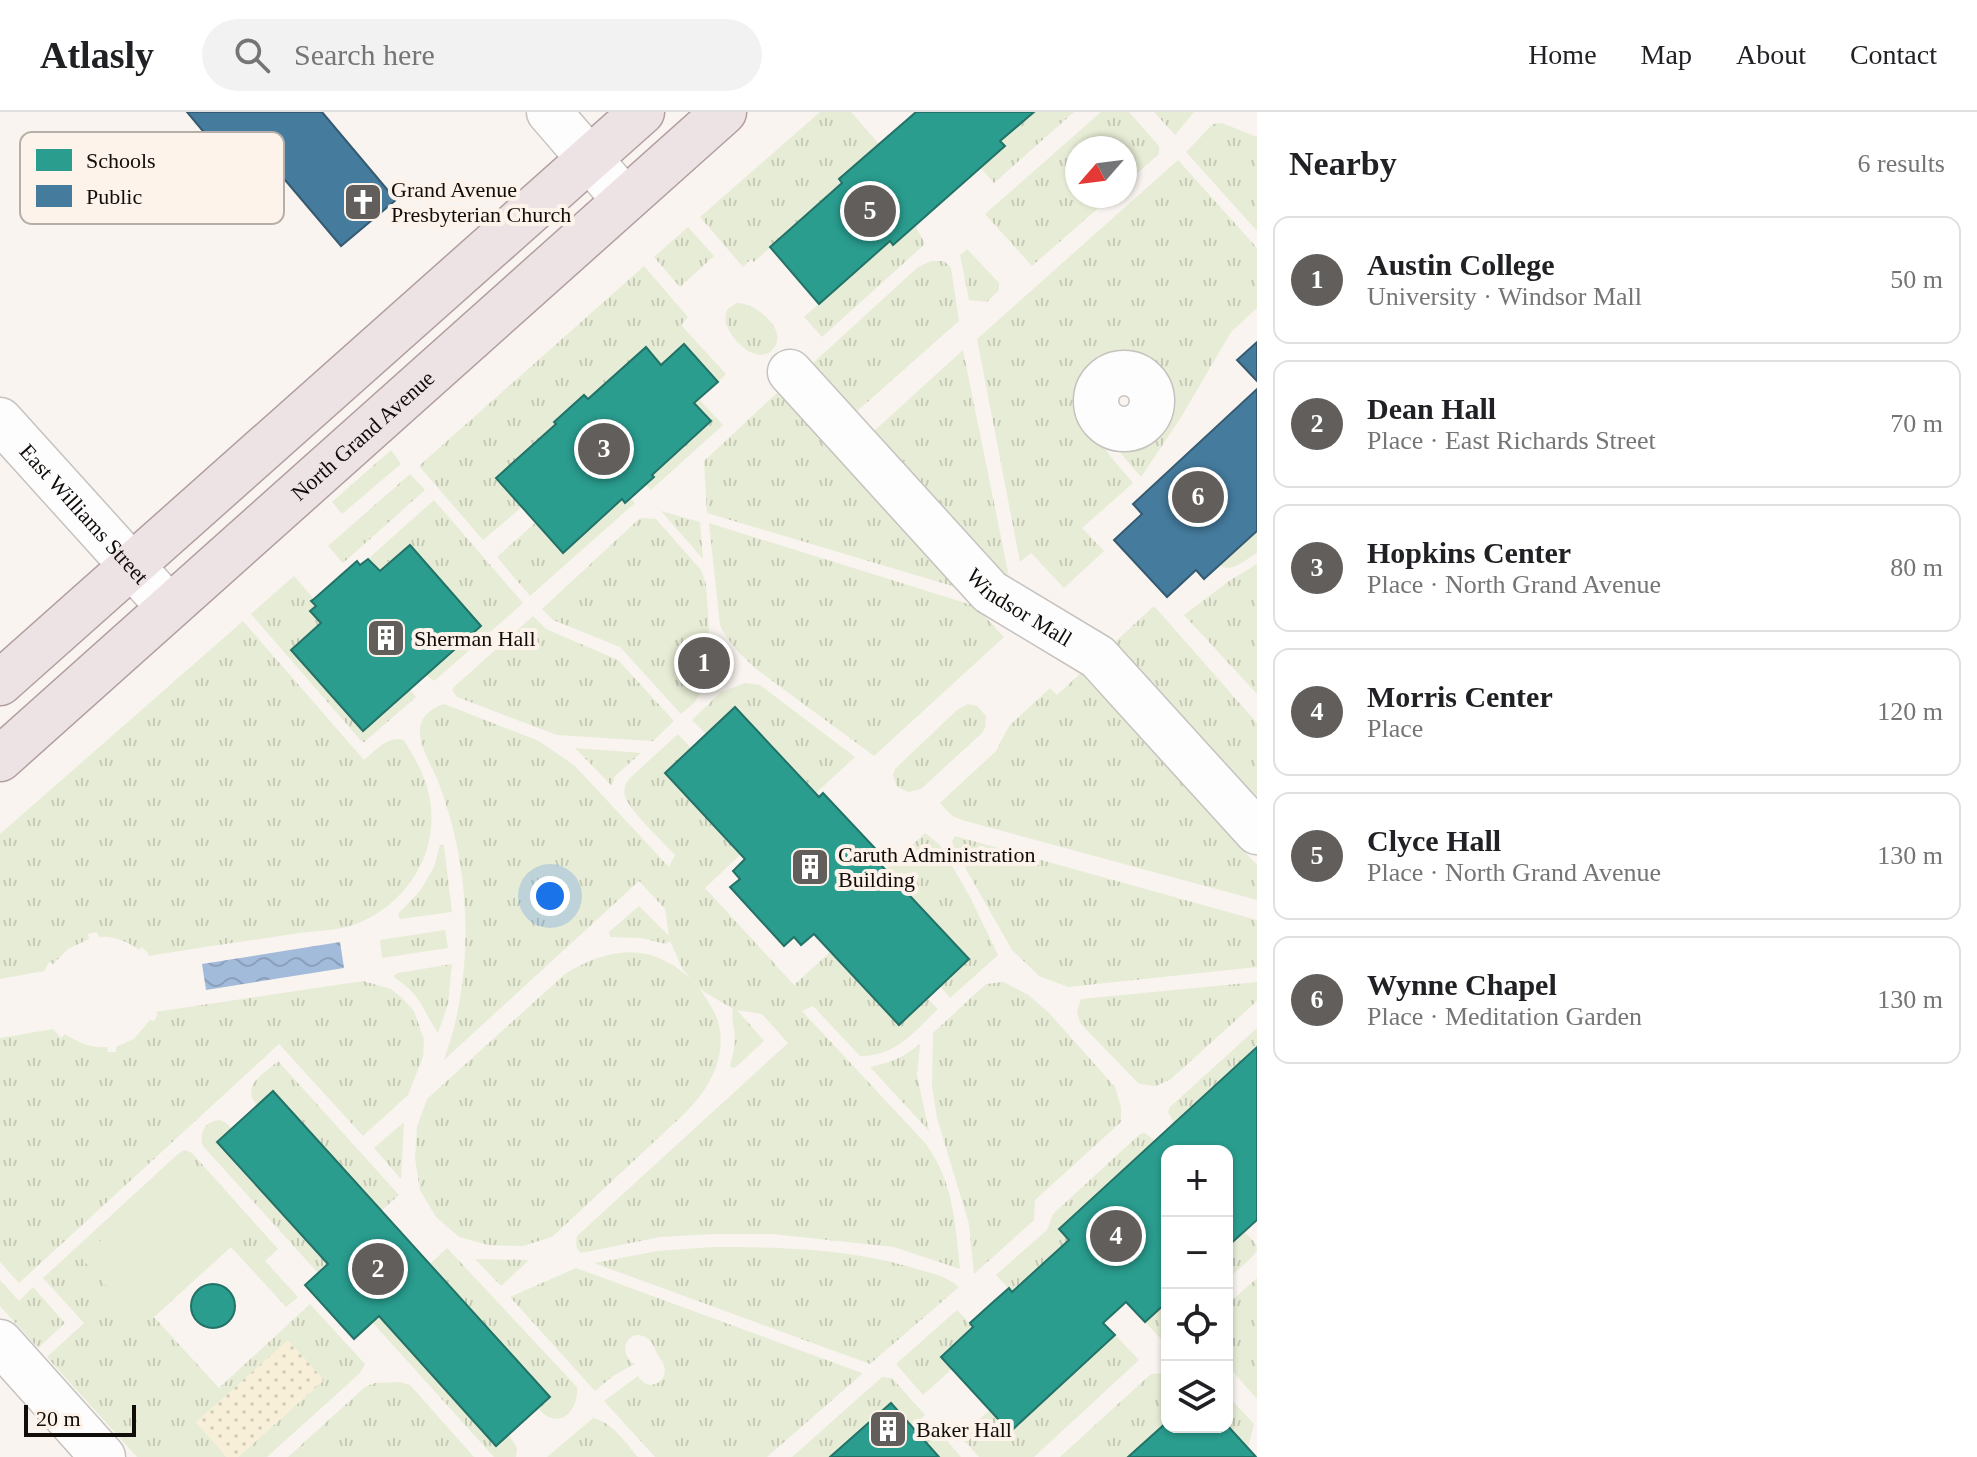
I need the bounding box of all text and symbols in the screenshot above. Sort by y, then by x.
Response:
search box [202,19,762,91]
icon: search [230,33,274,77]
text: Atlasly [40,34,154,76]
text: Search here [294,38,435,71]
text: Home [1528,39,1597,70]
text: Map [1641,39,1692,70]
text: About [1736,39,1806,70]
text: Contact [1850,39,1937,70]
legend [20,132,284,224]
north arrow [1065,136,1137,208]
text: Nearby [1289,145,1397,182]
text: Schools [86,148,156,173]
text: 6 results [1858,149,1945,178]
place label: Grand Avenue Presbyterian Church [391,177,571,227]
church icon: Grand Avenue Presbyterian Church [342,181,384,223]
pin: 5 [844,181,896,241]
text: Public [86,184,142,209]
text: Austin College [1367,248,1555,281]
text: 1 [1311,265,1324,294]
text: 50 m [1890,265,1943,294]
text: University · Windsor Mall [1367,282,1642,311]
street label: North Grand Avenue [286,365,439,506]
text: Dean Hall [1367,392,1496,425]
text: 2 [1311,409,1324,438]
text: 70 m [1890,409,1943,438]
pin: 3 [578,419,630,479]
text: Place · East Richards Street [1367,426,1656,455]
street label: East Williams Street [15,439,154,589]
pin: 6 [1172,467,1224,527]
text: Hopkins Center [1367,536,1571,569]
text: 3 [1311,553,1324,582]
text: 80 m [1890,553,1943,582]
street label: Windsor Mall [961,563,1076,651]
text: Place · North Grand Avenue [1367,570,1661,599]
building icon: Sherman Hall [365,617,407,659]
place label: Sherman Hall [414,626,536,651]
pin: 1 [678,633,730,693]
text: Morris Center [1367,680,1553,713]
text: 4 [1311,697,1324,726]
text: 120 m [1877,697,1943,726]
text: Place [1367,714,1423,743]
text: Clyce Hall [1367,824,1501,857]
text: 5 [1311,841,1324,870]
text: 130 m [1877,841,1943,870]
place label: Caruth Administration Building [838,842,1035,892]
building icon: Caruth Administration Building [789,846,831,888]
text: Place · North Grand Avenue [1367,858,1661,887]
your location [530,876,570,916]
text: Wynne Chapel [1367,968,1557,1001]
text: 6 [1311,985,1324,1014]
text: 130 m [1877,985,1943,1014]
text: Place · Meditation Garden [1367,1002,1642,1031]
map controls [1161,1145,1233,1433]
button: + [1161,1145,1233,1217]
pin: 4 [1090,1206,1142,1266]
button: − [1161,1217,1233,1289]
pin: 2 [352,1239,404,1299]
button: locate [1161,1289,1233,1361]
button: layers [1161,1361,1233,1433]
scale bar [24,1401,136,1437]
text: 20 m [36,1406,81,1431]
building icon: Baker Hall [867,1408,909,1450]
place label: Baker Hall [916,1417,1012,1442]

